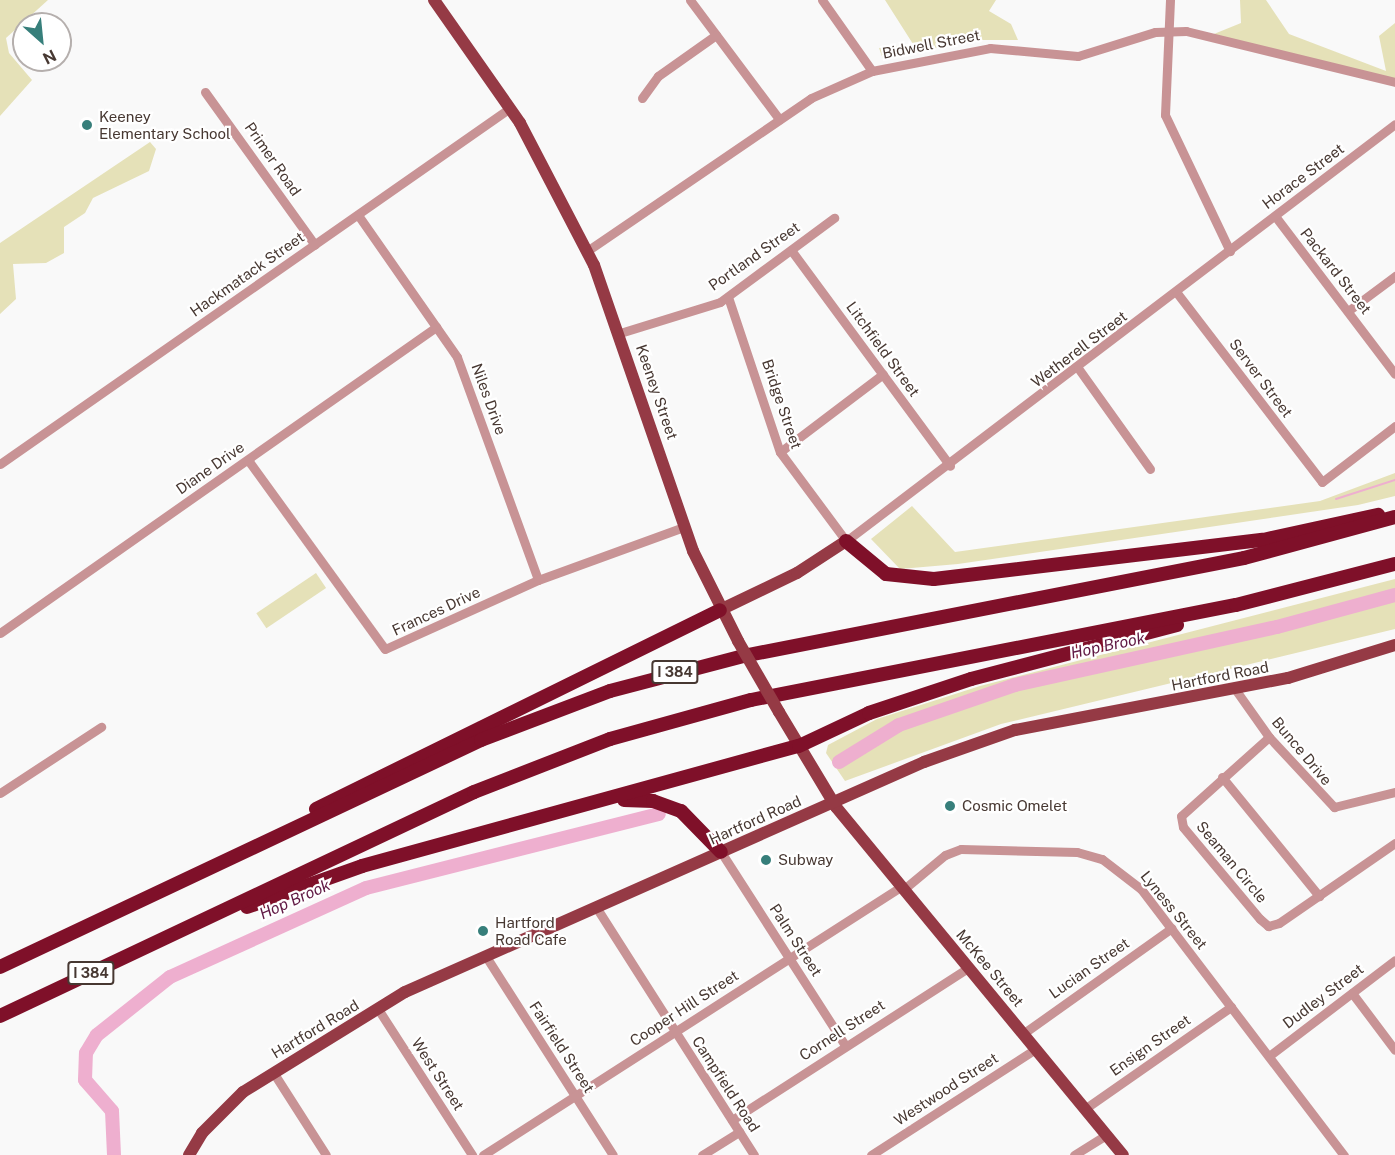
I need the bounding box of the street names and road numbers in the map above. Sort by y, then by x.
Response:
street label: Bidwell Street [881,26,981,62]
street label: Primer Road [241,119,305,199]
street label: Horace Street [1259,139,1347,213]
street label: Portland Street [705,218,803,294]
street label: Packard Street [1297,224,1375,318]
street label: Hackmatack Street [186,228,308,320]
street label: Litchfield Street [842,298,924,400]
street label: Wetherell Street [1028,307,1130,391]
street label: Server Street [1226,335,1296,421]
street label: Keeney Street [632,342,682,442]
street label: Bridge Street [758,357,806,451]
street label: Niles Drive [468,361,510,437]
street label: Diane Drive [172,438,248,498]
street label: Frances Drive [389,583,483,639]
street label: Hartford Road [1170,658,1270,694]
road number: I 384 [651,661,699,683]
street label: Bunce Drive [1268,713,1336,789]
street label: Hartford Road [706,792,804,848]
street label: Seaman Circle [1193,818,1271,906]
street label: Lyness Street [1137,867,1211,953]
street label: Palm Street [766,900,826,980]
street label: McKee Street [952,926,1028,1010]
street label: Lucian Street [1046,934,1132,1002]
street label: Dudley Street [1279,960,1367,1032]
road number: I 384 [67,962,115,984]
street label: Cooper Hill Street [626,966,742,1050]
street label: Hartford Road [268,996,362,1062]
street label: Cornell Street [796,996,888,1064]
street label: Fairfield Street [526,998,598,1096]
street label: Ensign Street [1106,1011,1194,1079]
street label: Campfield Road [688,1033,764,1135]
street label: West Street [408,1034,468,1114]
street label: Westwood Street [891,1049,1001,1129]

